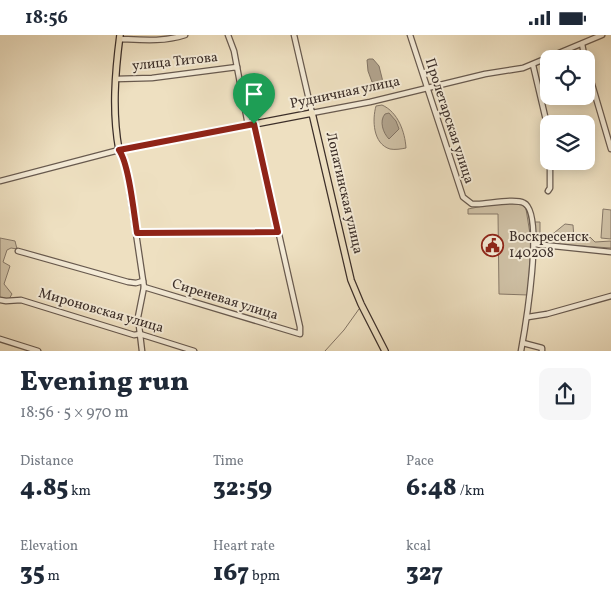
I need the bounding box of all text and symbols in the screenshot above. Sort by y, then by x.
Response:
text: 18:56 [25,5,68,31]
street label: улица Титова [131,48,219,76]
map controls [540,50,595,170]
button: locate [540,50,595,105]
street label: Пролетарская улица [420,56,478,186]
street label: Рудничная улица [288,72,402,114]
pin [233,73,275,124]
icon: arrive [240,80,268,108]
button: layers [540,115,595,170]
street label: Лопатинская улица [321,130,367,256]
place label: Воскресенск 140208 [509,228,589,263]
public building icon: Воскресенск 140208 [481,233,505,257]
street label: Сиреневая улица [170,275,280,325]
street label: Мироновская улица [36,284,166,338]
text: Evening run [20,363,189,402]
button: share [539,368,591,420]
text: 18:56 · 5 × 970 m [20,402,129,424]
text: Distance [20,452,74,471]
text: Time [213,452,244,471]
text: Pace [406,452,434,471]
text: 4.85 [20,471,68,506]
text: 32:59 [213,471,272,506]
text: 6:48 [406,471,457,506]
text: km [68,482,91,501]
text: /km [457,482,485,501]
text: Elevation [20,537,78,556]
text: Heart rate [213,537,275,556]
text: kcal [406,537,431,556]
text: 35 [20,556,45,591]
text: 167 [213,556,249,591]
text: 327 [406,556,443,591]
text: m [45,567,60,586]
text: bpm [249,567,280,586]

